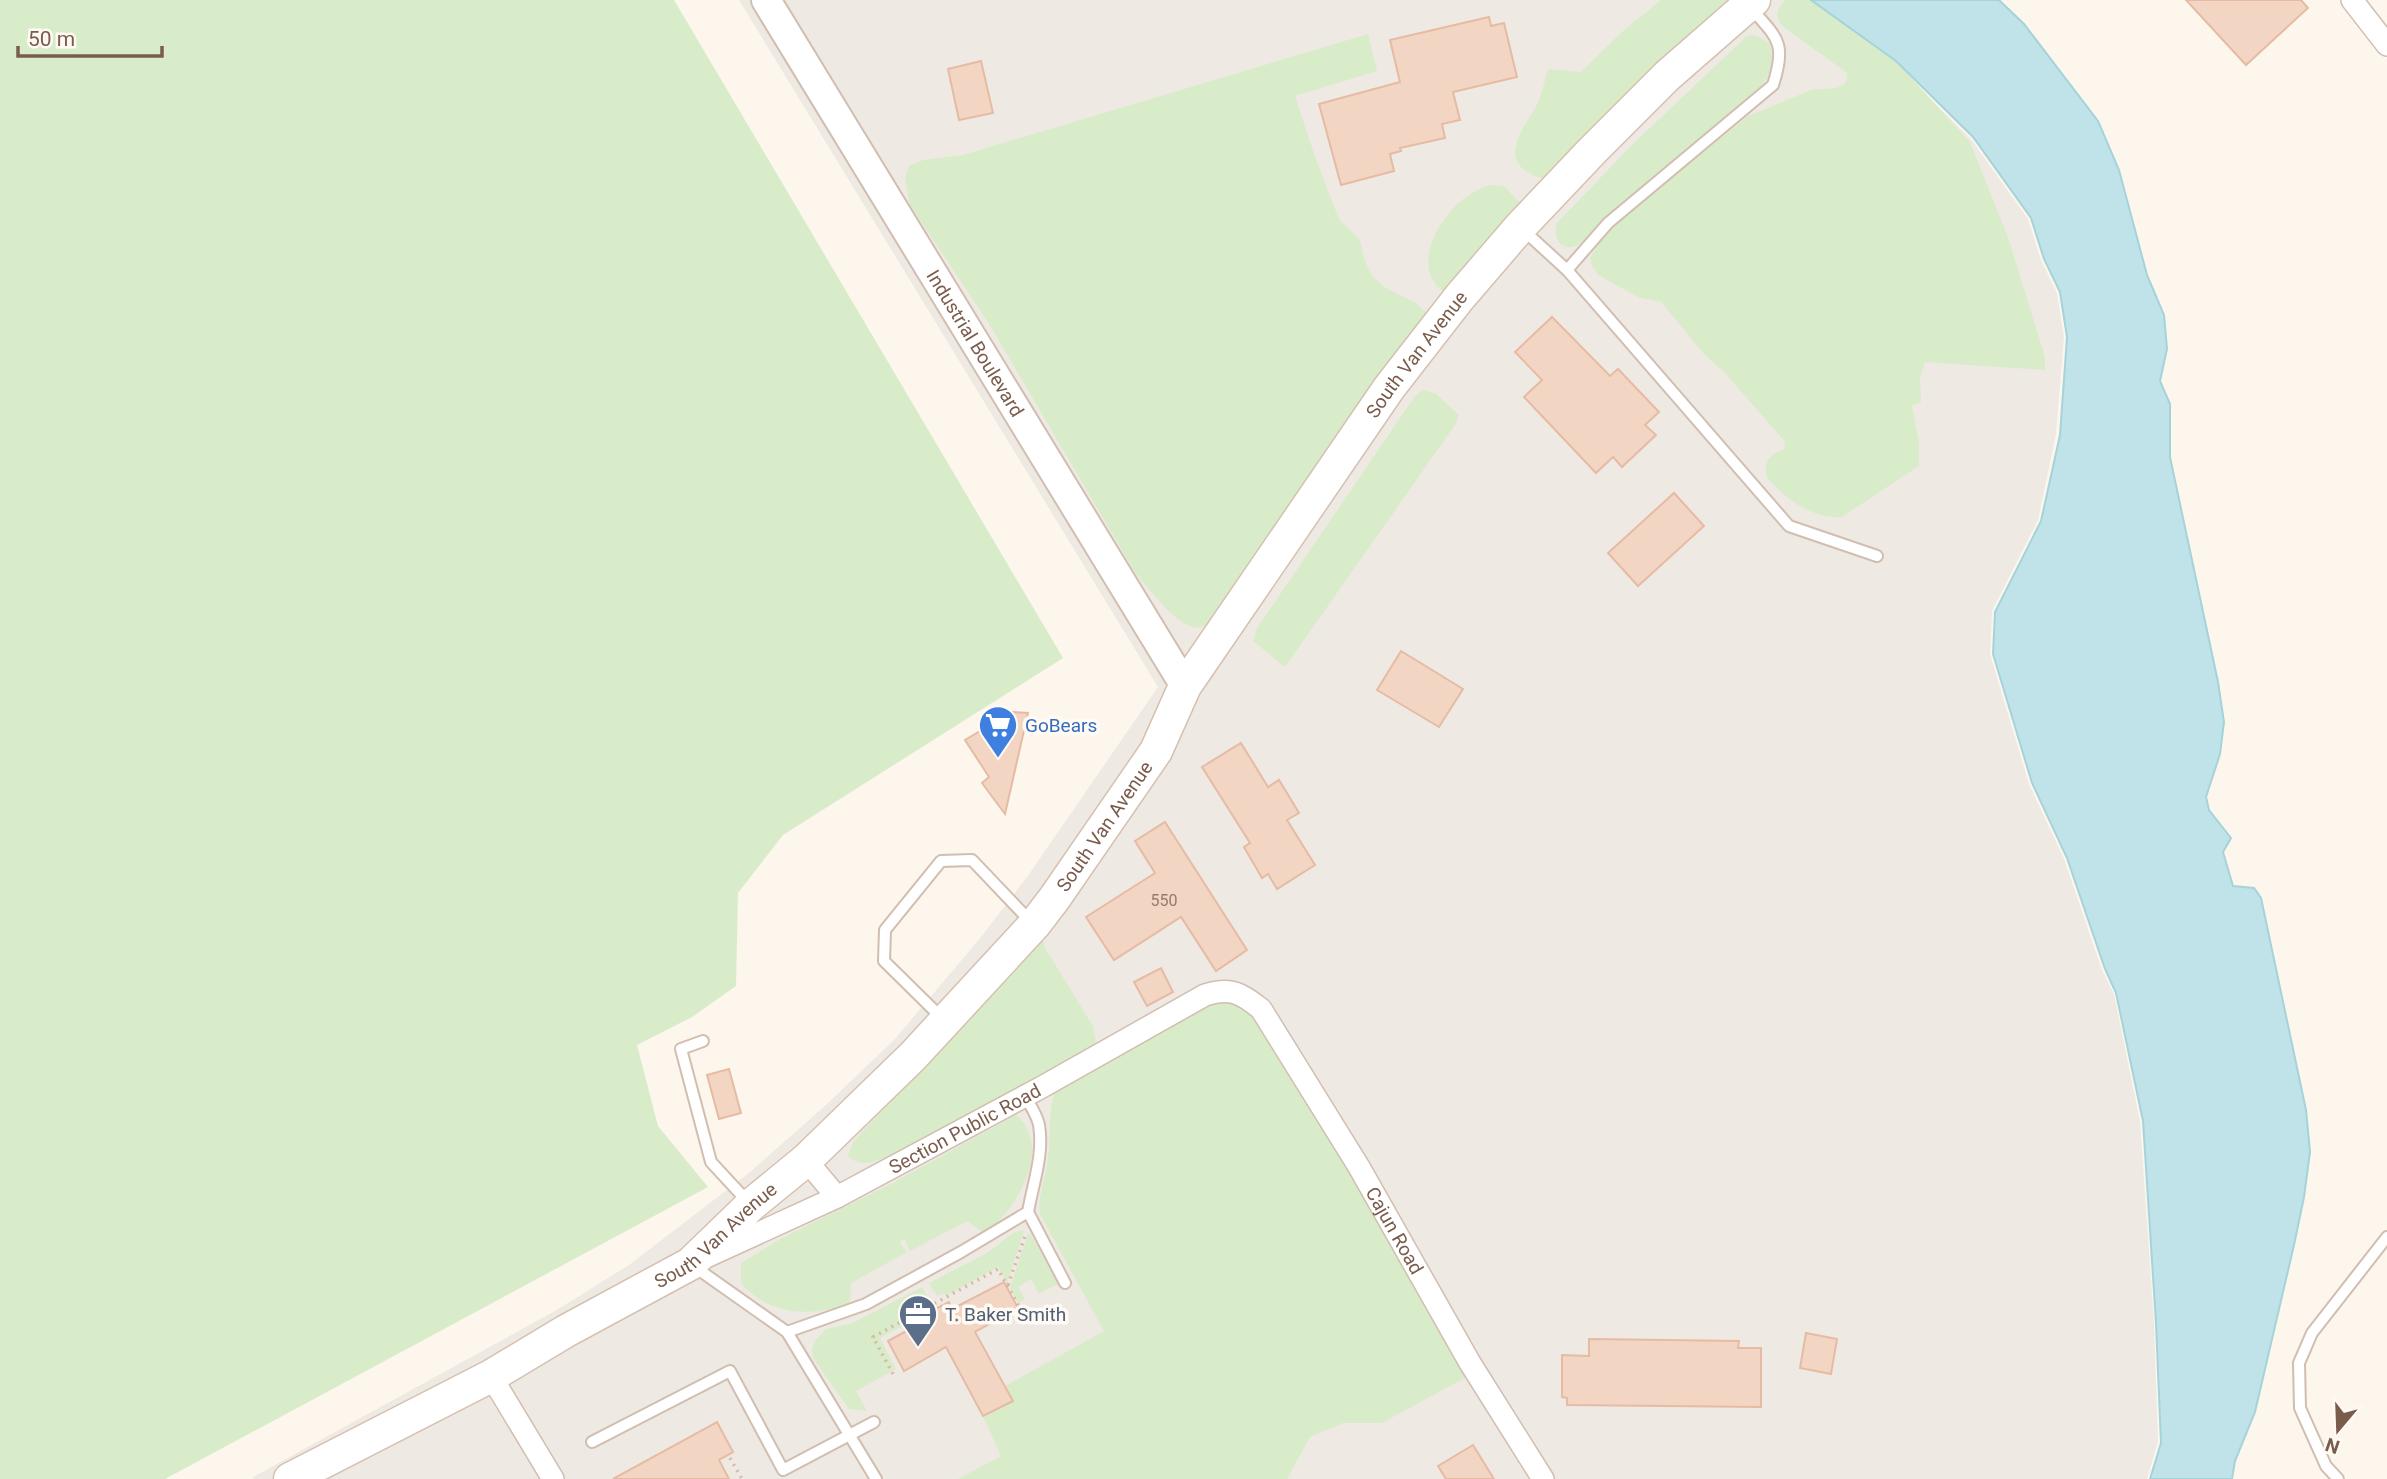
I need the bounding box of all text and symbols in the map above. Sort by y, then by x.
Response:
scale bar [18,14,161,58]
text: 50 m [28,27,75,51]
street label: Industrial Boulevard [922,266,1029,421]
street label: South Van Avenue [1361,286,1472,422]
supermarket icon: GoBears [977,704,1019,759]
place label: GoBears [1025,714,1097,737]
street label: South Van Avenue [1052,757,1158,896]
house number: 550 [1151,891,1177,910]
street label: Section Public Road [885,1079,1045,1179]
street label: South Van Avenue [650,1178,781,1293]
street label: Cajun Road [1361,1183,1428,1278]
office icon: T. Baker Smith [897,1293,939,1348]
place label: T. Baker Smith [945,1303,1066,1326]
north arrow [2303,1395,2373,1465]
text: N [2323,1433,2343,1459]

